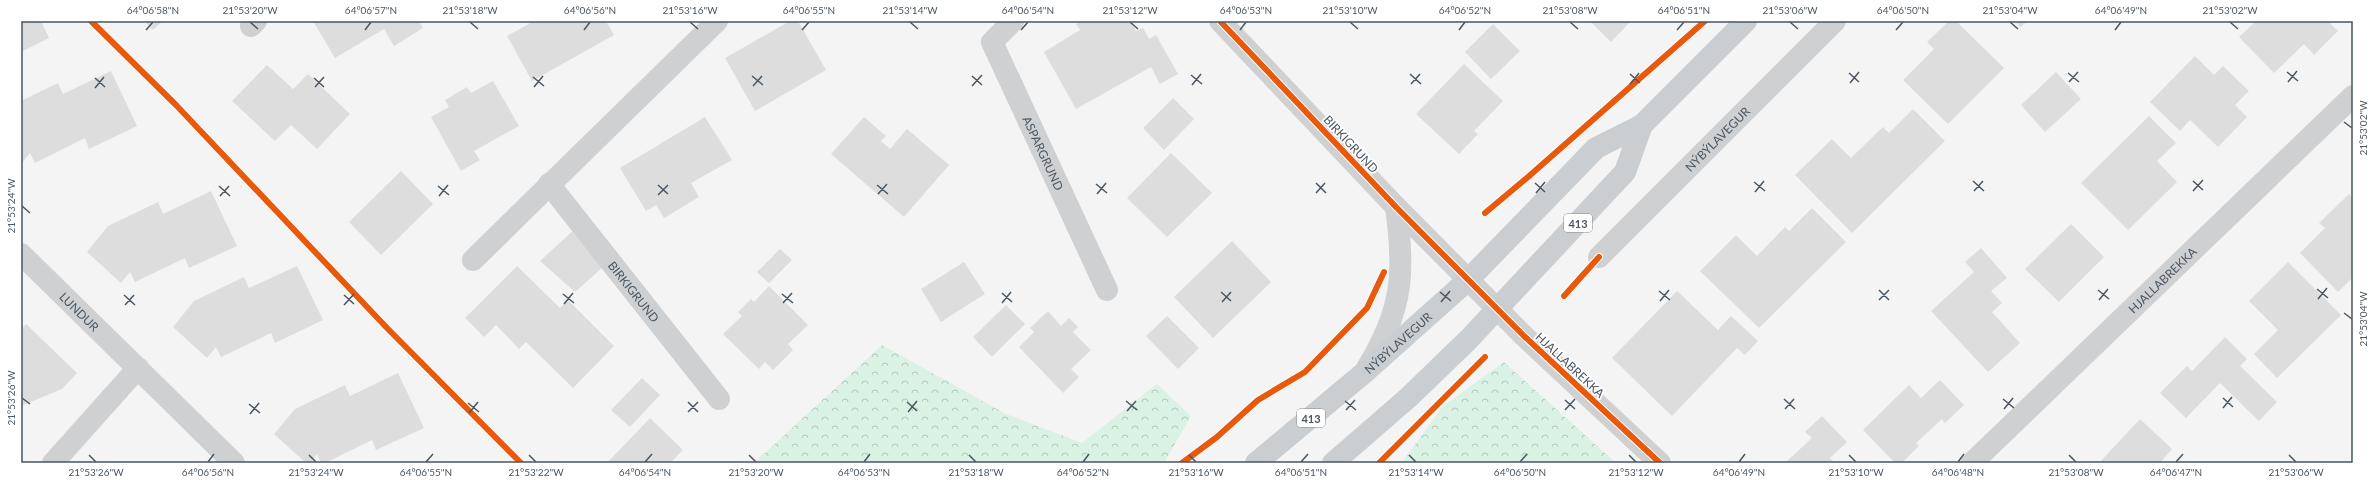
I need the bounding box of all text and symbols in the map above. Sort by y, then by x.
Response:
text: 64°06'58"N [127,4,179,16]
text: 21°53'20"W [222,4,278,16]
text: 64°06'57"N [345,4,397,16]
text: 21°53'18"W [442,4,498,16]
text: 64°06'56"N [564,4,616,16]
text: 21°53'16"W [662,4,718,16]
text: 64°06'55"N [783,4,835,16]
text: 21°53'14"W [882,4,938,16]
text: 64°06'54"N [1002,4,1054,16]
text: 21°53'12"W [1102,4,1158,16]
text: 64°06'53"N [1220,4,1272,16]
text: 21°53'10"W [1322,4,1378,16]
text: 64°06'52"N [1439,4,1491,16]
text: 21°53'08"W [1542,4,1598,16]
text: 64°06'51"N [1658,4,1710,16]
text: 21°53'06"W [1762,4,1818,16]
text: 64°06'50"N [1877,4,1929,16]
text: 21°53'04"W [1982,4,2038,16]
text: 64°06'49"N [2095,4,2147,16]
text: 21°53'02"W [2202,4,2258,16]
text: 21°53'02"W [2357,100,2369,156]
street label: NÝBÝLAVEGUR [1682,103,1753,174]
street label: BIRKIGRUND [1321,112,1381,176]
street label: ASPARGRUND [1020,113,1067,192]
text: 21°53'24"W [5,178,17,234]
road number: 413 [1564,214,1592,232]
street label: HJALLABREKKA [2125,243,2200,316]
street label: BIRKIGRUND [605,258,663,325]
street label: LUNDUR [57,289,103,334]
text: 21°53'04"W [2357,291,2369,347]
street label: NÝBÝLAVEGUR [1361,308,1435,377]
street label: HJALLABREKKA [1532,329,1608,401]
text: 21°53'26"W [5,370,17,426]
road number: 413 [1297,409,1325,427]
text: 21°53'26"W [68,466,124,478]
text: 64°06'56"N [182,466,234,478]
text: 21°53'24"W [288,466,344,478]
text: 64°06'55"N [400,466,452,478]
text: 21°53'22"W [508,466,564,478]
text: 64°06'54"N [619,466,671,478]
text: 21°53'20"W [728,466,784,478]
text: 64°06'53"N [838,466,890,478]
text: 21°53'18"W [948,466,1004,478]
text: 64°06'52"N [1057,466,1109,478]
text: 21°53'16"W [1168,466,1224,478]
text: 64°06'51"N [1275,466,1327,478]
text: 21°53'14"W [1388,466,1444,478]
text: 64°06'50"N [1494,466,1546,478]
text: 21°53'12"W [1608,466,1664,478]
text: 64°06'49"N [1713,466,1765,478]
text: 21°53'10"W [1828,466,1884,478]
text: 64°06'48"N [1932,466,1984,478]
text: 21°53'08"W [2048,466,2104,478]
text: 64°06'47"N [2150,466,2202,478]
text: 21°53'06"W [2268,466,2324,478]

